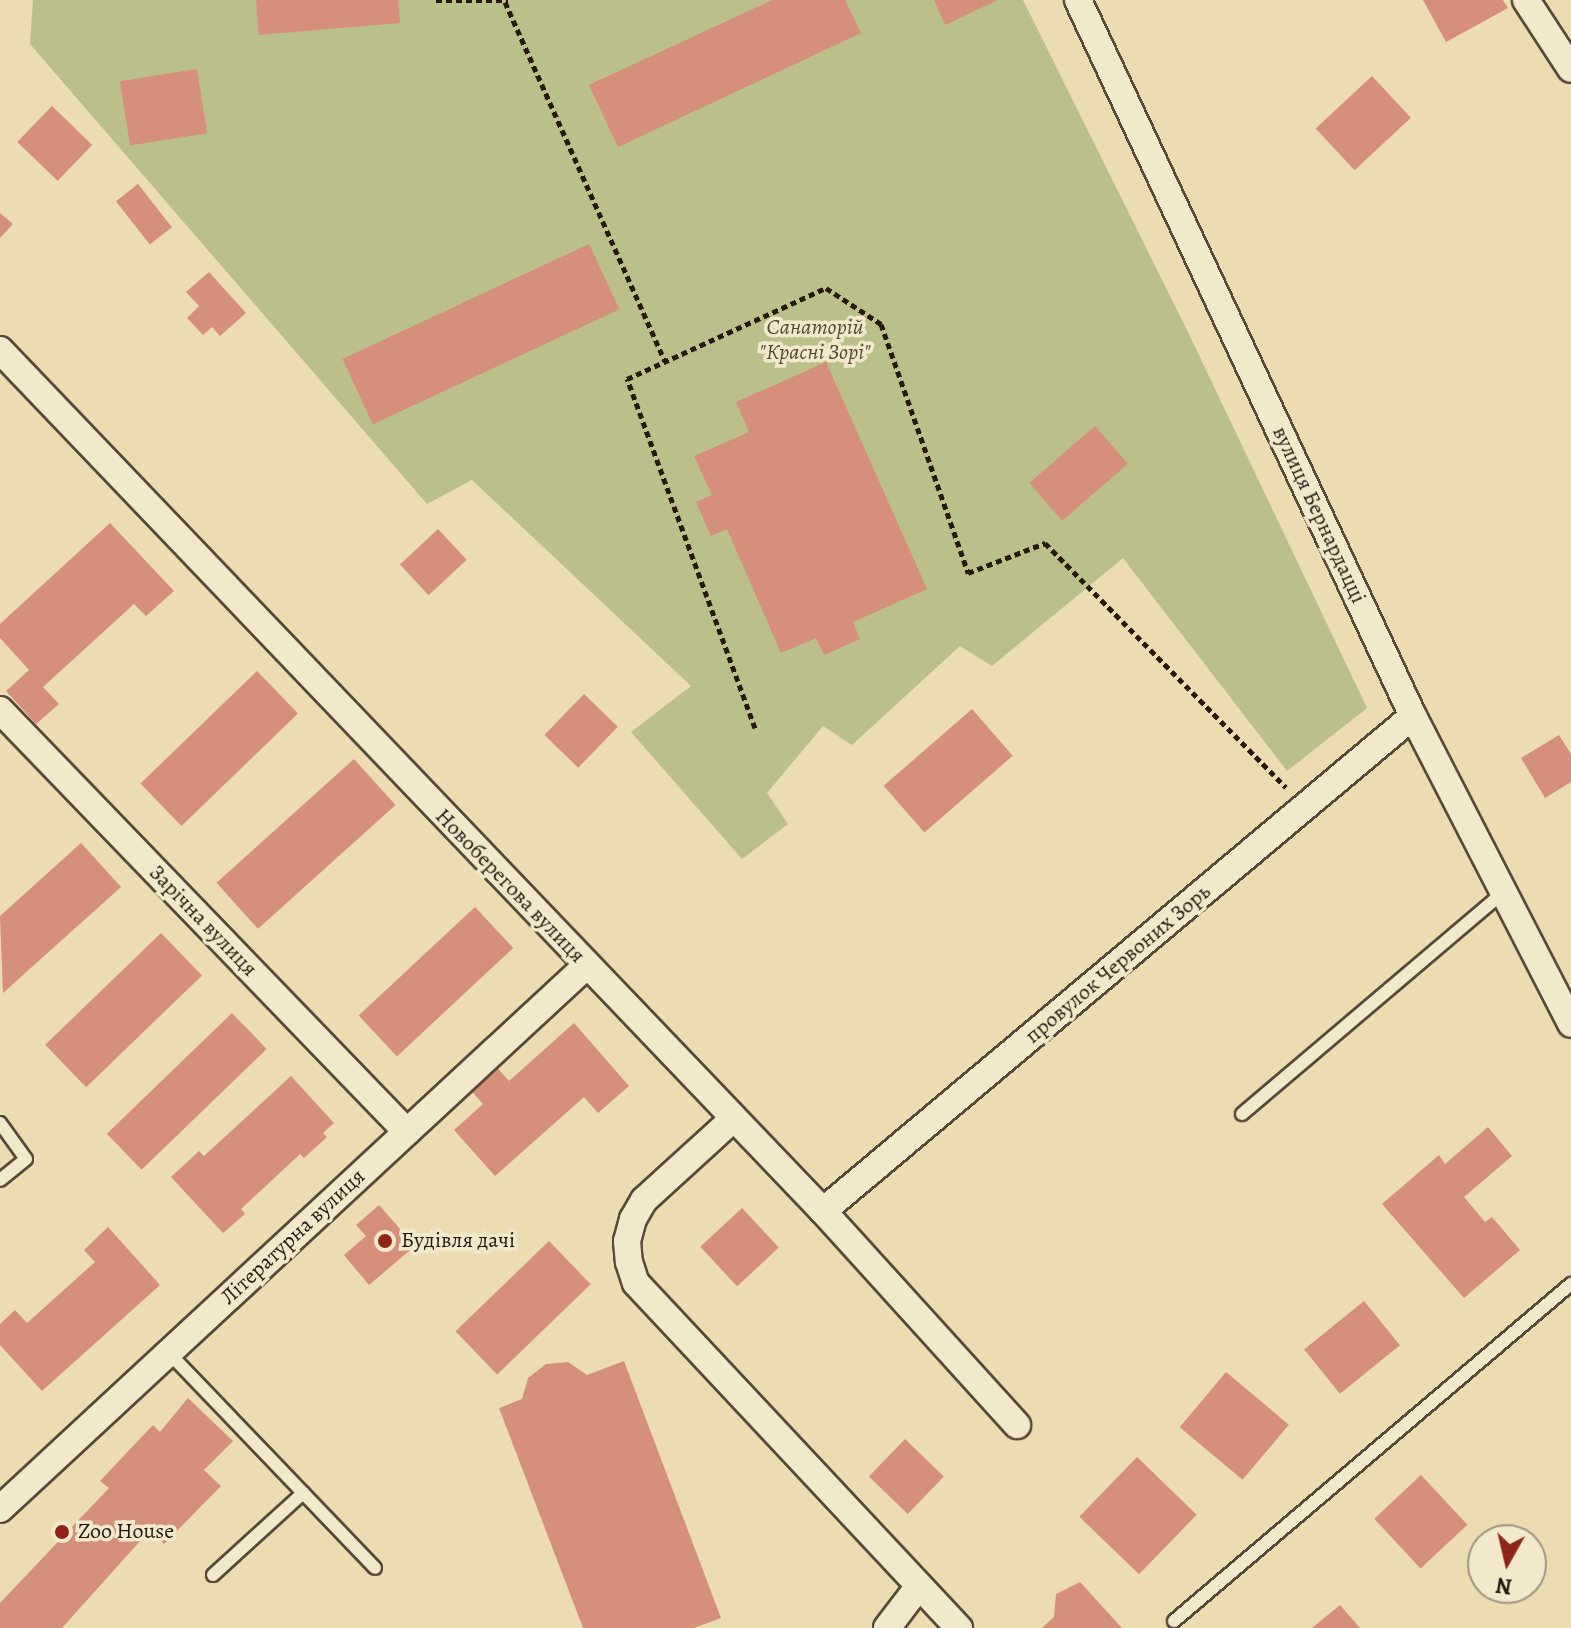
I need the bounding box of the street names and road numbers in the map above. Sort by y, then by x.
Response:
street label: вулиця Бернардацці [1266,422,1372,608]
street label: Новоберегова вулиця [430,803,590,969]
street label: Зарічна вулиця [143,860,263,982]
street label: провулок Червоних Зорь [1020,879,1216,1049]
street label: Літературна вулиця [215,1163,371,1311]

